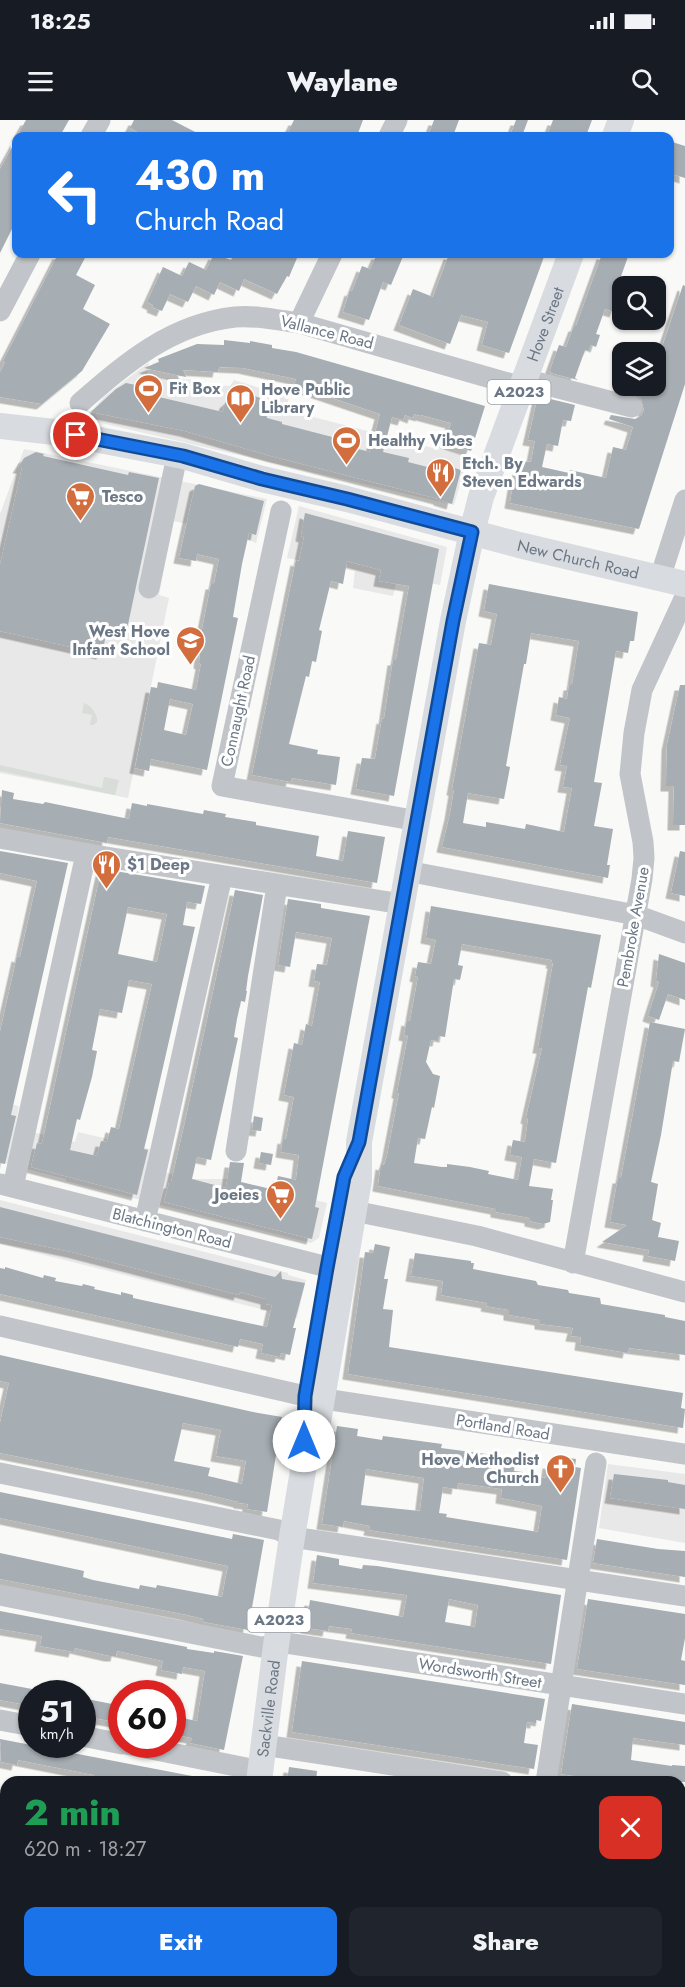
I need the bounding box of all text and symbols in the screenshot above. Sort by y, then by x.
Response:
text: 18:25 [30,5,91,37]
text: Waylane [287,62,398,101]
icon: menu [24,65,57,98]
icon: search [628,65,661,98]
text: 430 m [135,145,265,206]
icon: left [36,156,114,234]
text: Church Road [135,201,284,240]
map controls [612,276,666,396]
button: search [612,276,666,330]
street label: Hove Street [521,283,569,365]
street label: Vallance Road [278,309,376,355]
button: layers [612,342,666,396]
sports icon: Fit Box [132,372,164,414]
place label: Fit Box [169,377,221,400]
place label: Hove Public Library [261,378,350,419]
road number: A2023 [488,380,550,404]
library icon: Hove Public Library [224,382,256,424]
pin [50,409,101,460]
icon: arrive [59,418,92,451]
sports icon: Healthy Vibes [331,424,363,466]
place label: Healthy Vibes [368,429,472,452]
place label: Etch. By Steven Edwards [462,452,581,493]
restaurant icon: Etch. By Steven Edwards [425,456,457,498]
supermarket icon: Tesco [65,480,97,522]
place label: Tesco [102,485,143,508]
street label: New Church Road [515,533,641,584]
place label: West Hove Infant School [72,620,170,661]
school or university icon: West Hove Infant School [175,624,207,666]
street label: Connaught Road [215,653,261,769]
restaurant icon: $1 Deep [90,848,122,890]
place label: $1 Deep [127,853,190,876]
street label: Pembroke Avenue [611,865,655,989]
supermarket icon: Joeies [264,1178,296,1220]
place label: Joeies [211,1183,259,1206]
street label: Blatchington Road [110,1202,234,1254]
street label: Portland Road [455,1408,551,1446]
position arrow [272,1409,336,1473]
place label: Hove Methodist Church [421,1448,540,1489]
church icon: Hove Methodist Church [544,1452,576,1494]
road number: A2023 [248,1608,310,1632]
street label: Wordsworth Street [417,1652,543,1694]
street label: Sackville Road [251,1659,286,1758]
speed limit sign: 60 [108,1680,186,1758]
text: 51 [40,1690,74,1733]
text: km/h [40,1723,74,1745]
text: 2 min [24,1786,121,1838]
button: close [599,1796,662,1859]
text: 620 m · 18:27 [24,1835,146,1864]
button: Exit [24,1907,337,1976]
button: Share [349,1907,662,1976]

